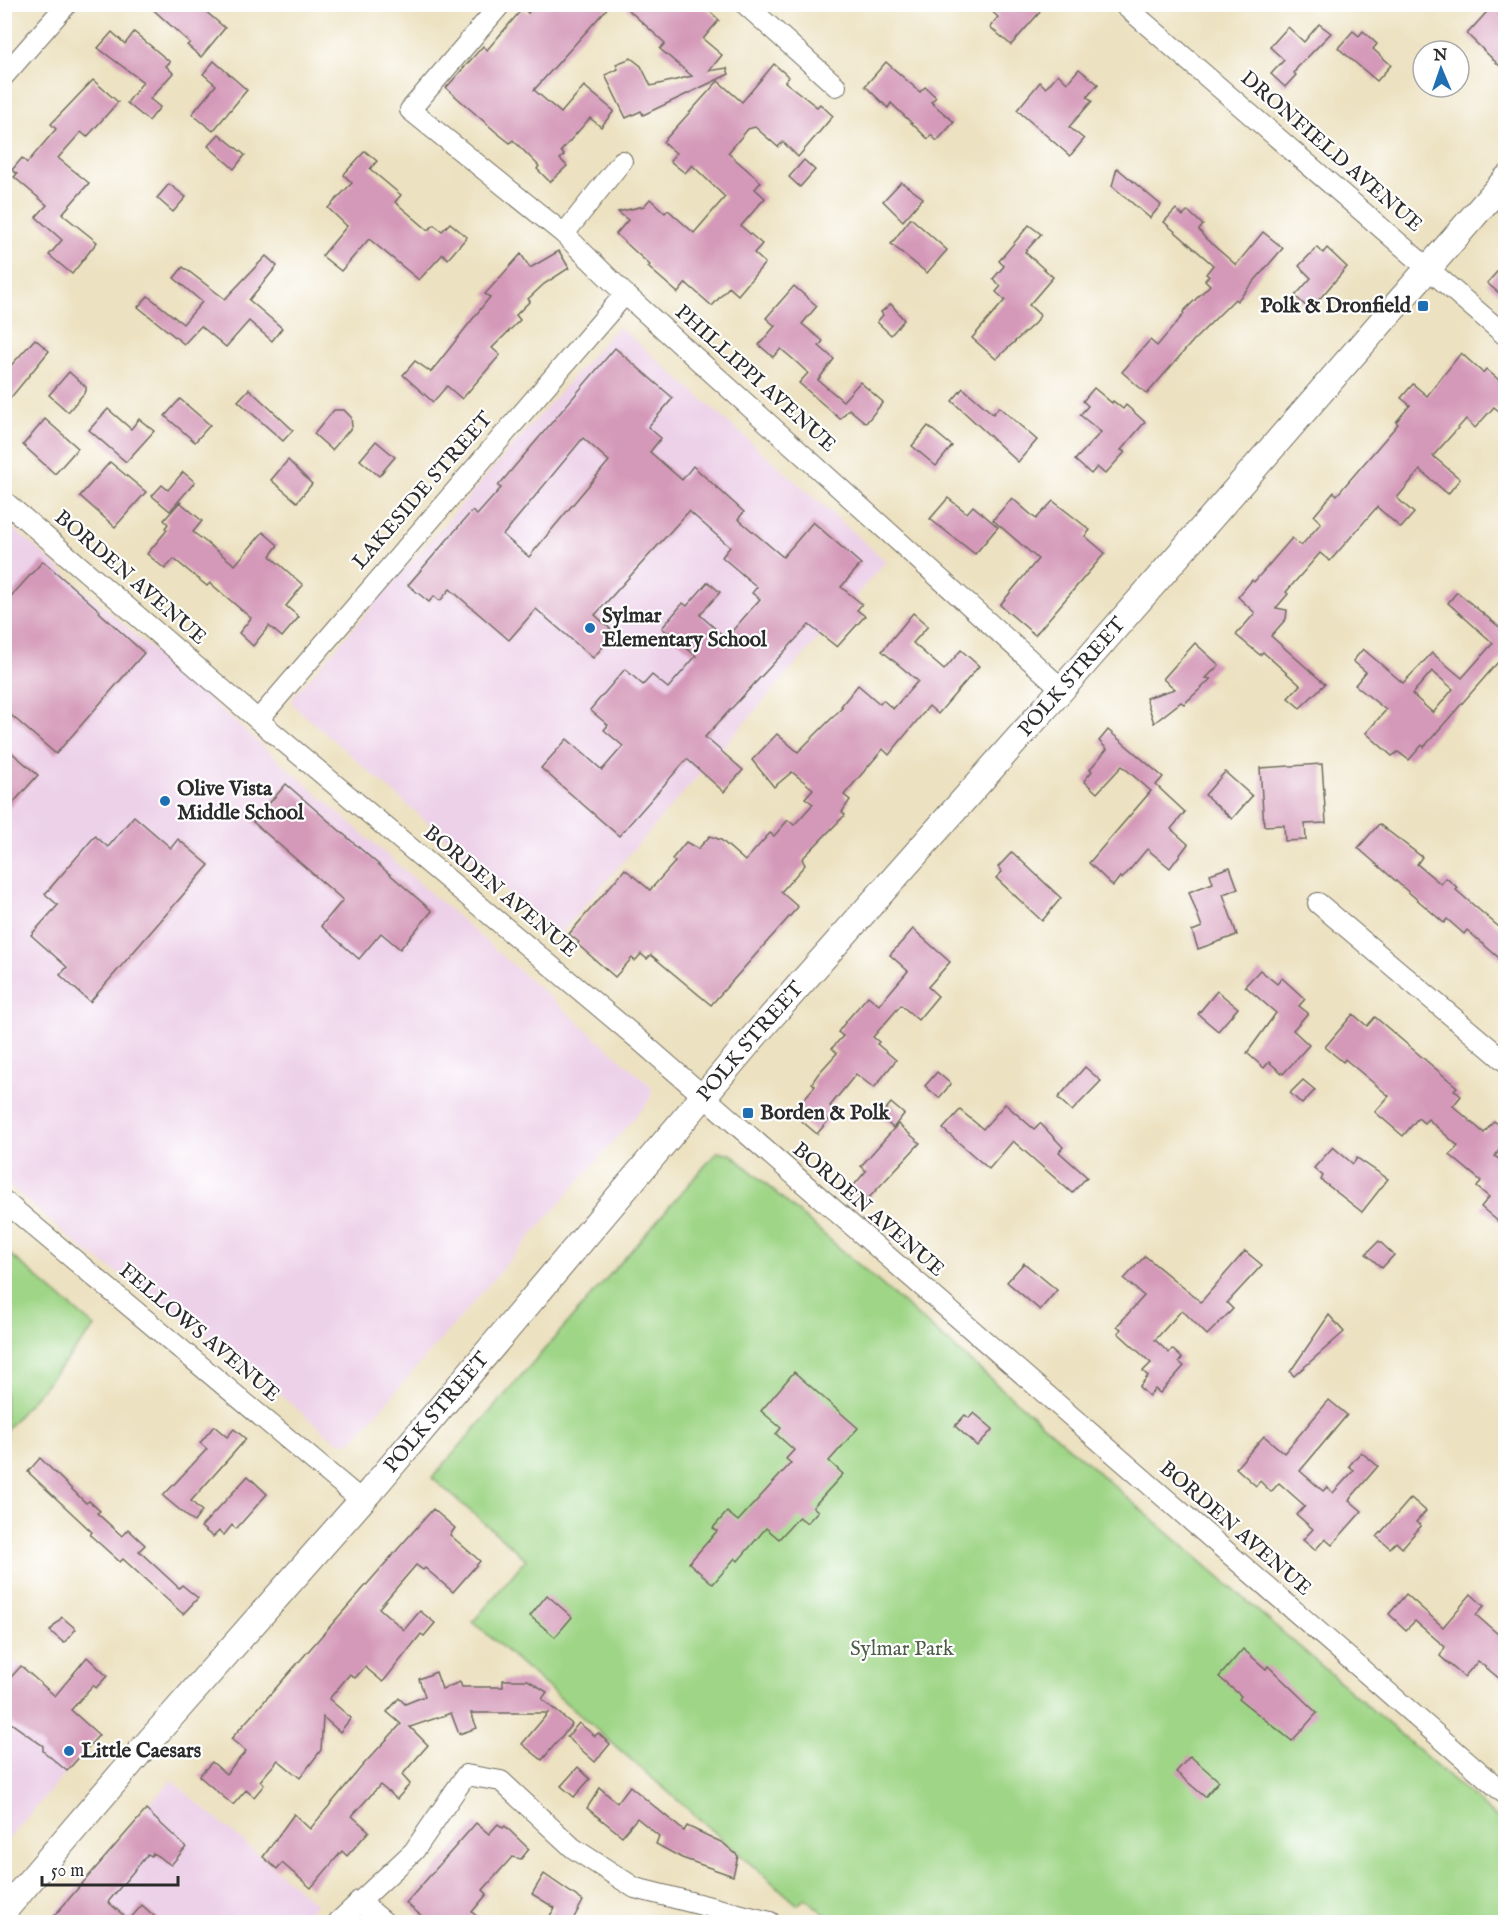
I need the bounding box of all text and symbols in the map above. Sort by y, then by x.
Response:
north arrow [1411,39,1471,99]
text: N [1432,46,1448,66]
street label: DRONFIELD AVENUE [1234,65,1428,239]
place label: Polk & Dronfield [1260,293,1412,320]
street label: PHILLIPPI AVENUE [669,299,841,459]
marker: Polk & Dronfield [1416,299,1430,313]
street label: LAKESIDE STREET [347,406,499,576]
street label: BORDEN AVENUE [48,505,212,651]
place label: Sylmar Elementary School [602,603,768,654]
street label: POLK STREET [1012,611,1132,743]
marker: Sylmar Elementary School [583,621,597,635]
place label: Olive Vista Middle School [177,776,305,827]
marker: Olive Vista Middle School [158,794,172,808]
street label: BORDEN AVENUE [417,820,583,964]
street label: POLK STREET [691,975,810,1107]
place label: Borden & Polk [760,1100,891,1127]
marker: Borden & Polk [741,1106,755,1120]
street label: BORDEN AVENUE [786,1137,950,1283]
street label: FELLOWS AVENUE [113,1258,285,1408]
street label: POLK STREET [378,1346,496,1479]
street label: BORDEN AVENUE [1153,1456,1317,1602]
park label: Sylmar Park [850,1636,955,1663]
place label: Little Caesars [81,1738,201,1765]
marker: Little Caesars [62,1744,76,1758]
scale bar [42,1849,178,1887]
text: 50 m [51,1860,84,1883]

